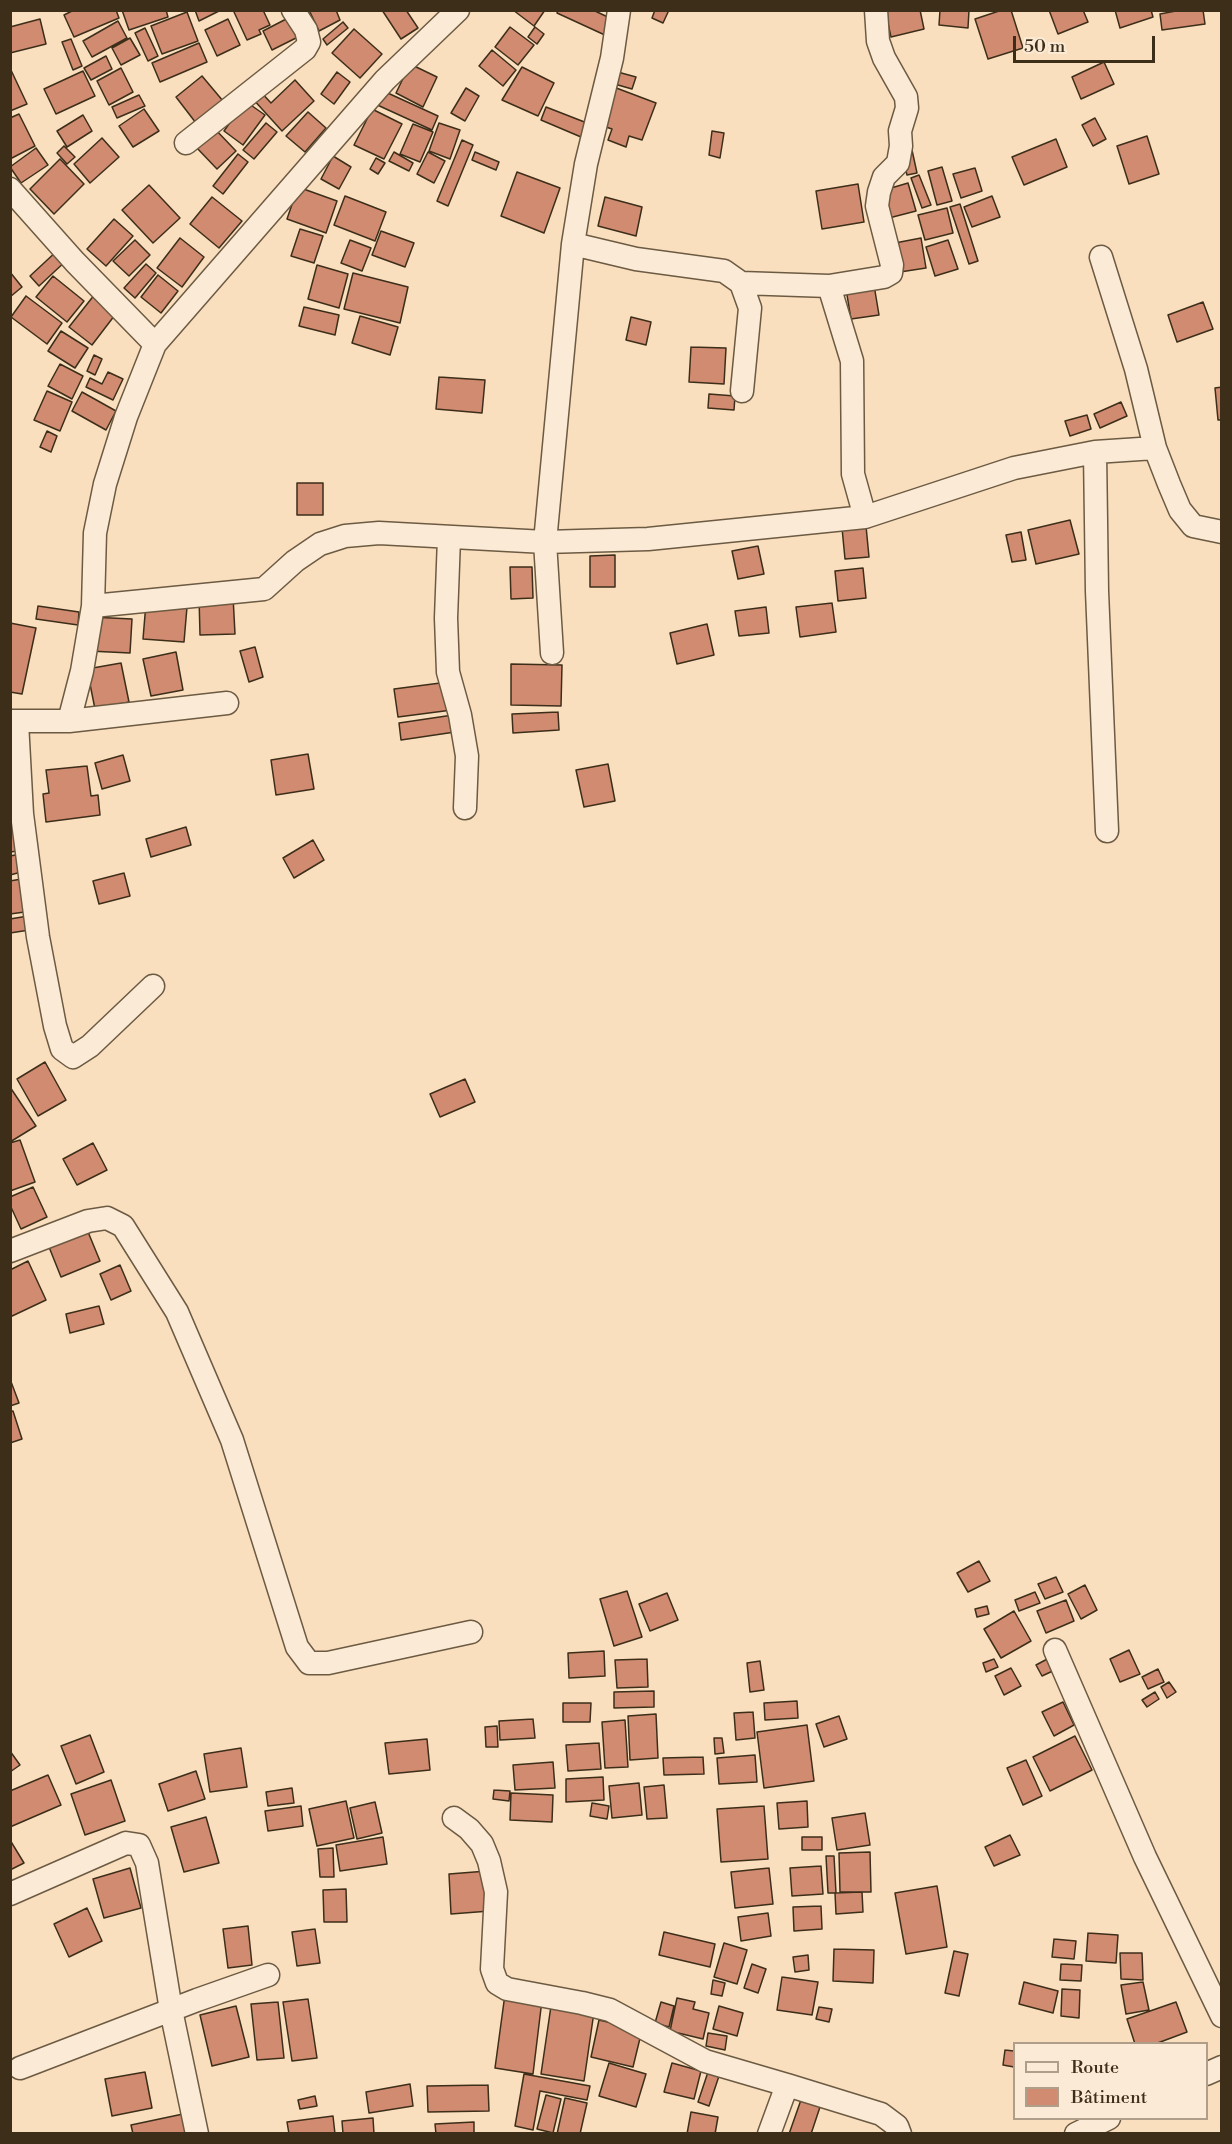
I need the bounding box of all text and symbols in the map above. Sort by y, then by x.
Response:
scale bar [1016,24,1158,62]
text: 50 m [1024,35,1065,58]
legend [1013,2042,1208,2120]
text: Route [1071,2056,1119,2079]
text: Bâtiment [1071,2086,1147,2109]

